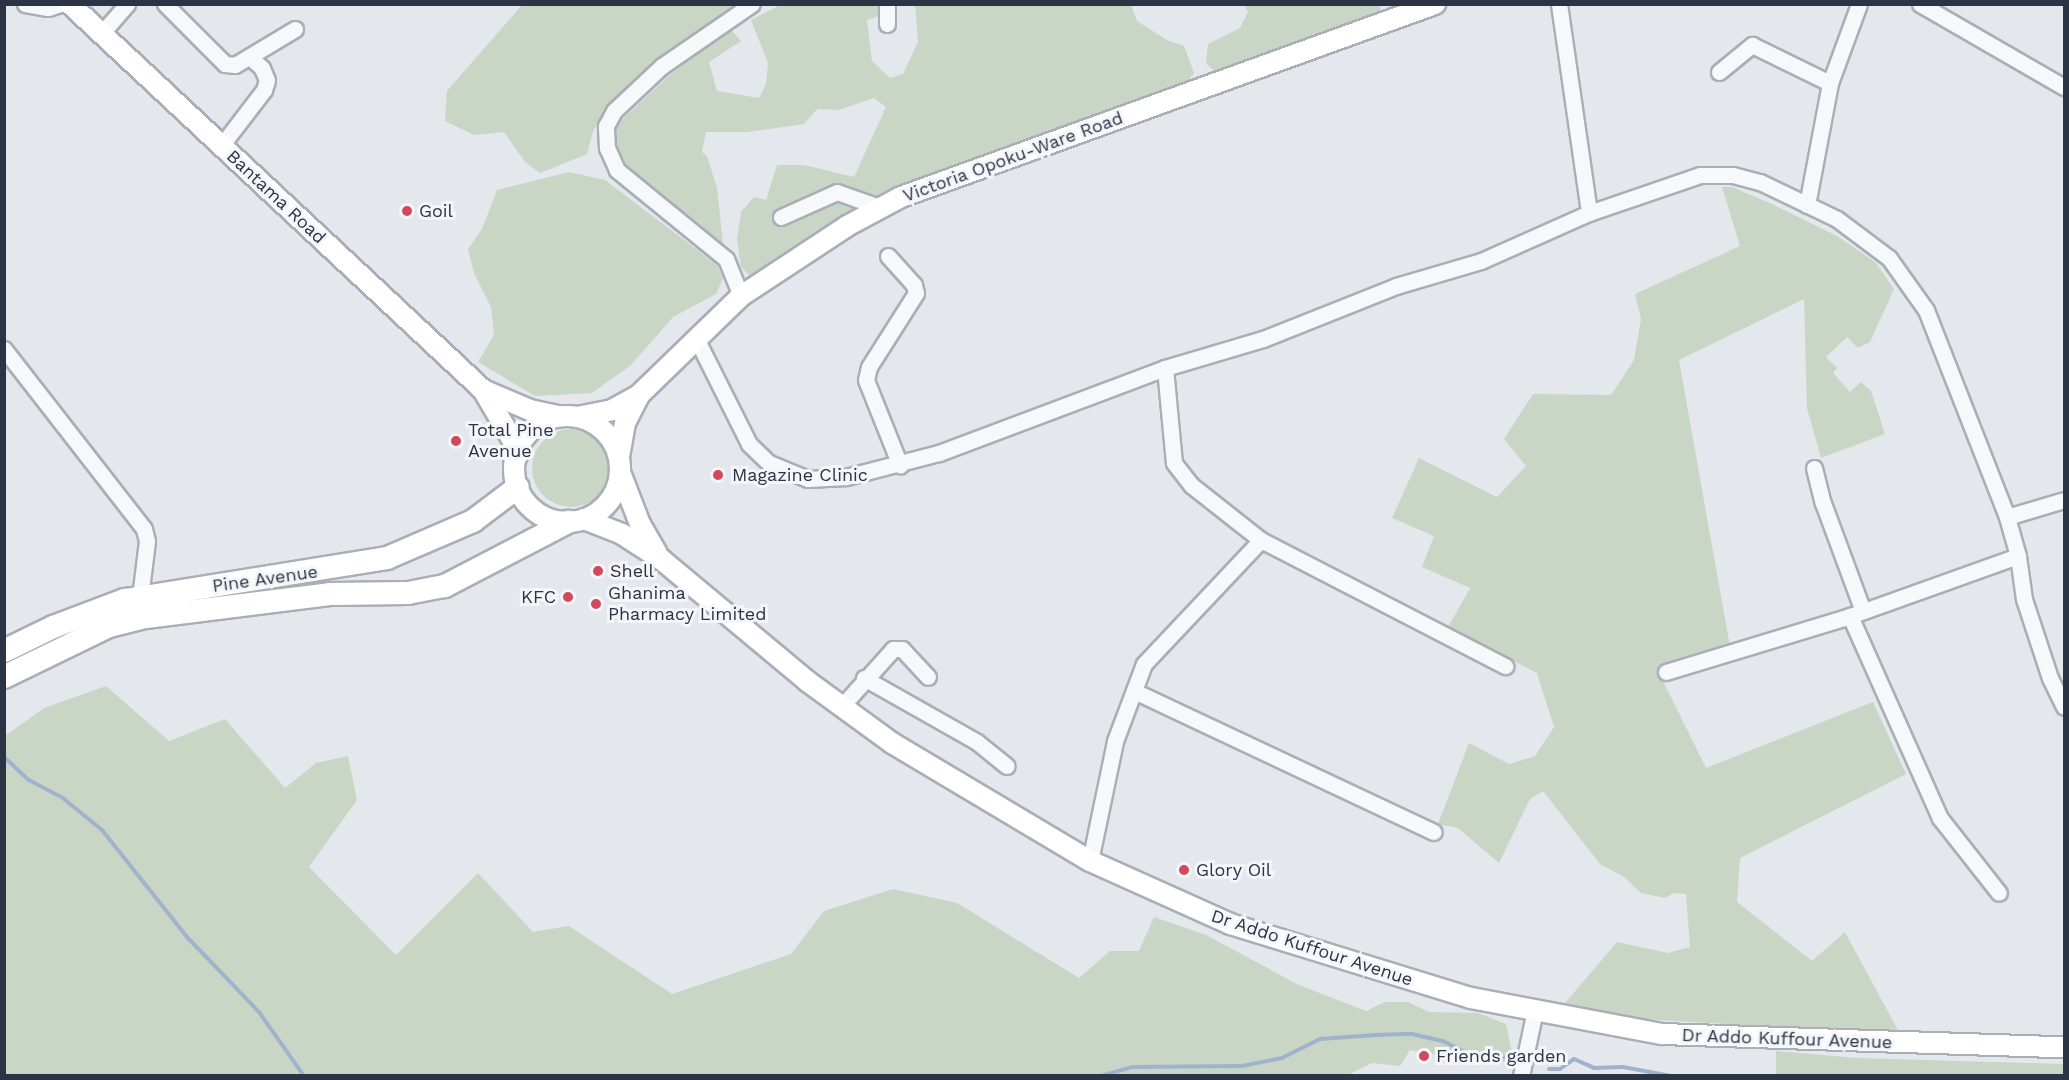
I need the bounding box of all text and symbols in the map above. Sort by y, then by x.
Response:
street label: Victoria Opoku-Ware Road [900,107,1126,207]
street label: Bantama Road [222,145,330,249]
place label: Goil [419,200,453,222]
marker: Goil [400,204,414,218]
place label: Total Pine Avenue [468,420,554,462]
marker: Total Pine Avenue [449,434,463,448]
place label: Magazine Clinic [732,464,868,486]
marker: Magazine Clinic [709,466,727,484]
place label: Shell [610,560,654,582]
street label: Pine Avenue [210,561,320,597]
marker: Shell [591,564,605,578]
place label: Ghanima Pharmacy Limited [608,583,767,626]
place label: KFC [521,586,556,608]
marker: KFC [561,590,575,604]
marker: Ghanima Pharmacy Limited [589,597,603,611]
place label: Glory Oil [1196,859,1272,881]
marker: Glory Oil [1177,863,1191,877]
street label: Dr Addo Kuffour Avenue [1207,905,1417,991]
street label: Dr Addo Kuffour Avenue [1680,1024,1894,1054]
place label: Friends garden [1436,1045,1566,1067]
marker: Friends garden [1417,1049,1431,1063]

